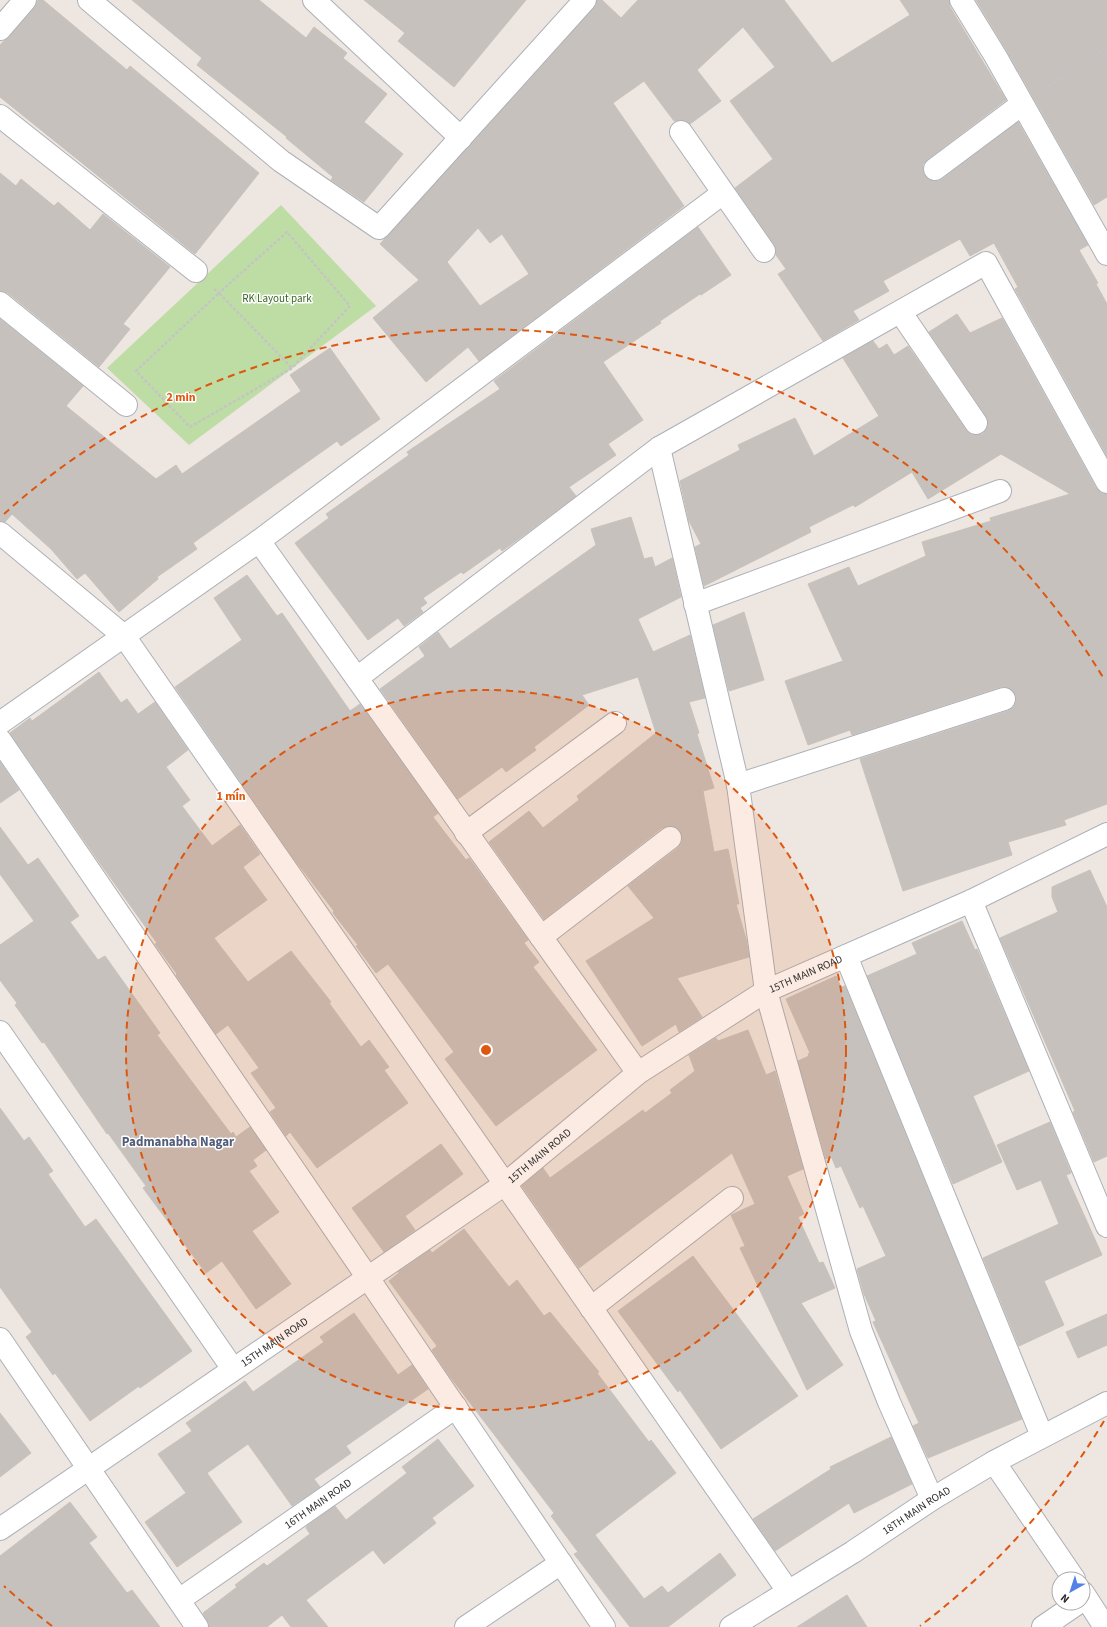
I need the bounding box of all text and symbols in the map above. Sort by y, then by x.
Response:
park label: RK Layout park [242,291,312,306]
text: 2 min [166,389,196,406]
text: 1 min [216,788,246,805]
street label: 15TH MAIN ROAD [767,951,845,997]
centre of rings [479,1043,493,1057]
street label: 15TH MAIN ROAD [504,1125,575,1187]
district label: Padmanabha Nagar [122,1133,235,1151]
street label: 15TH MAIN ROAD [238,1314,311,1371]
street label: 16TH MAIN ROAD [281,1475,355,1532]
street label: 18TH MAIN ROAD [879,1483,953,1538]
north arrow [1051,1571,1091,1611]
text: N [1057,1590,1073,1607]

